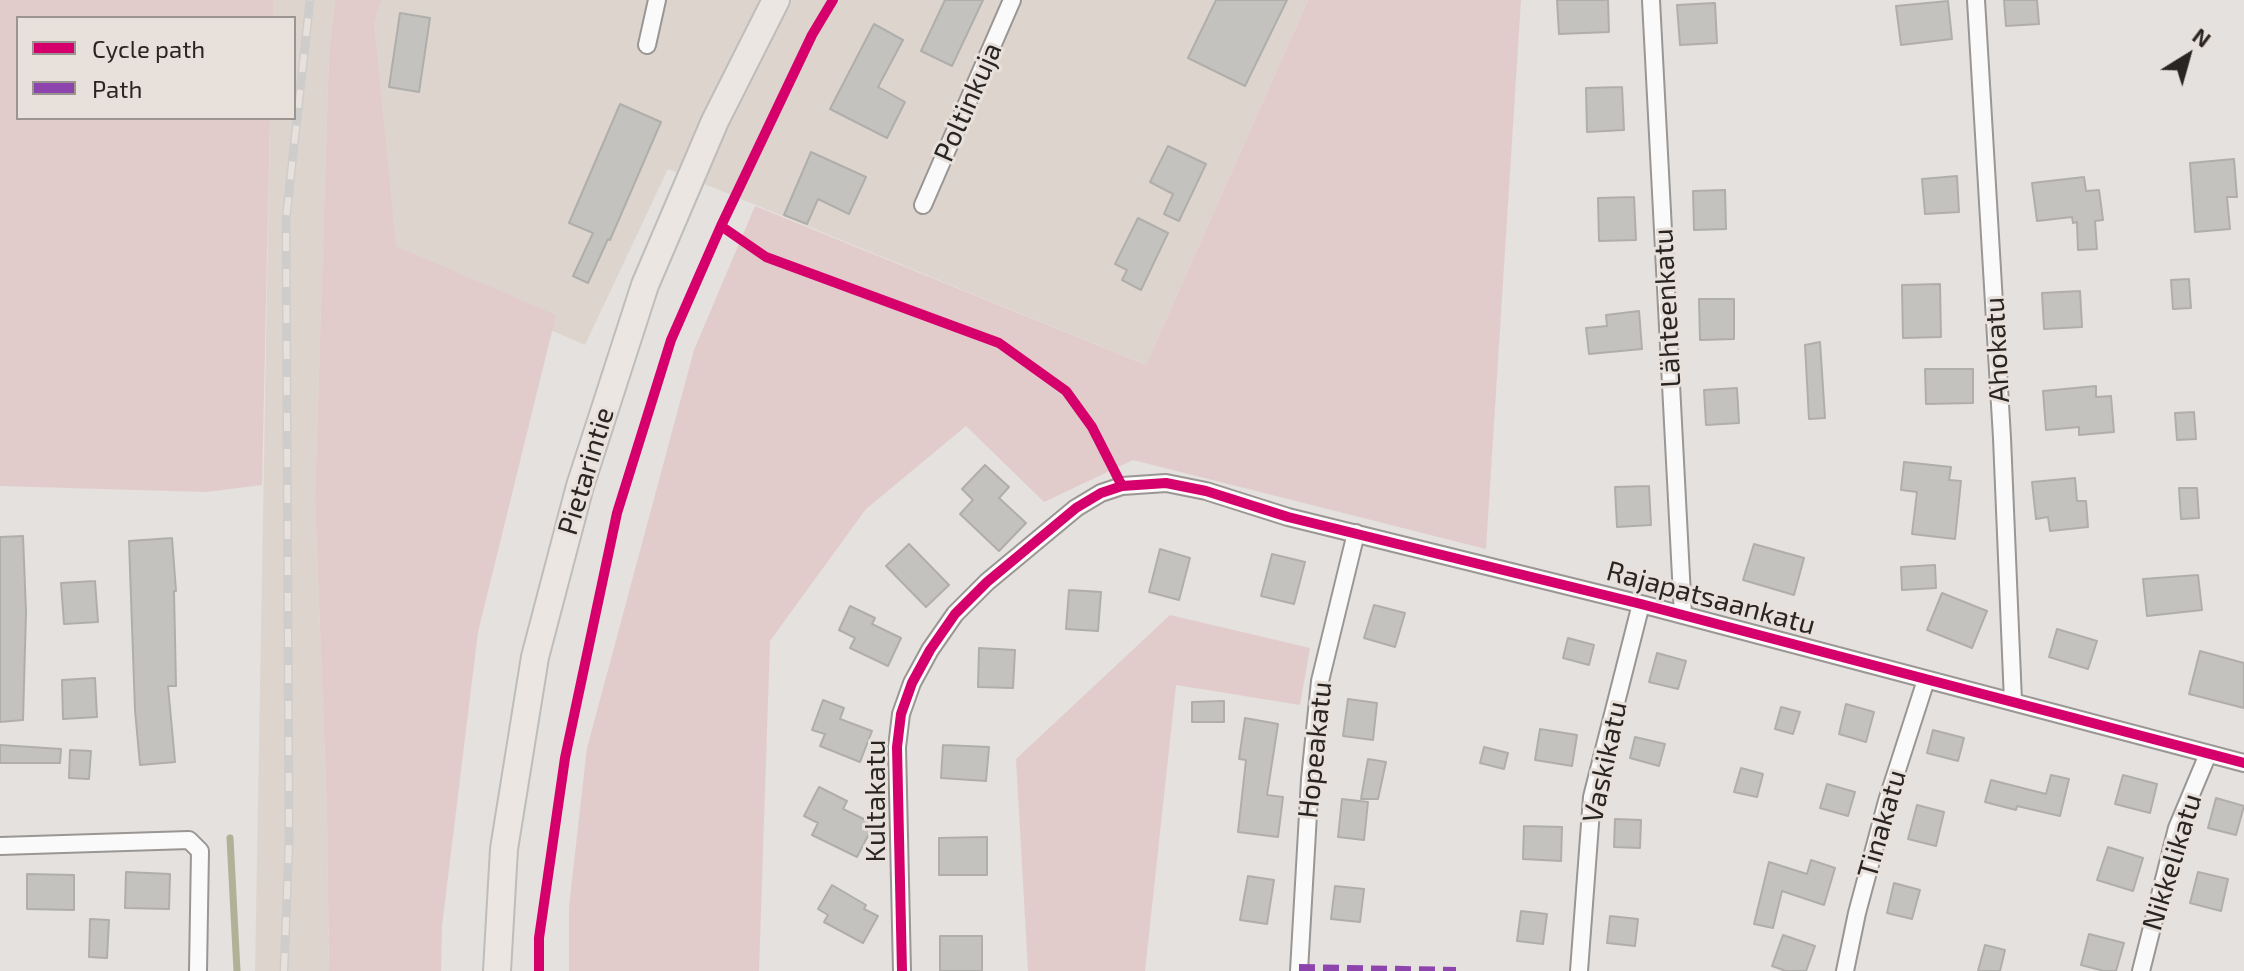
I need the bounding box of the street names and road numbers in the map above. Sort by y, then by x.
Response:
street label: Poltinkuja [927,37,1009,167]
street label: Lähteenkatu [1646,228,1688,388]
street label: Ahokatu [1977,296,2017,404]
street label: Pietarintie [551,403,621,539]
street label: Rajapatsaankatu [1603,554,1819,642]
street label: Hopeakatu [1291,680,1339,820]
street label: Vaskikatu [1576,698,1634,826]
street label: Kultakatu [859,740,893,862]
street label: Tinakatu [1851,766,1913,882]
street label: Nikkelikatu [2135,790,2209,934]

